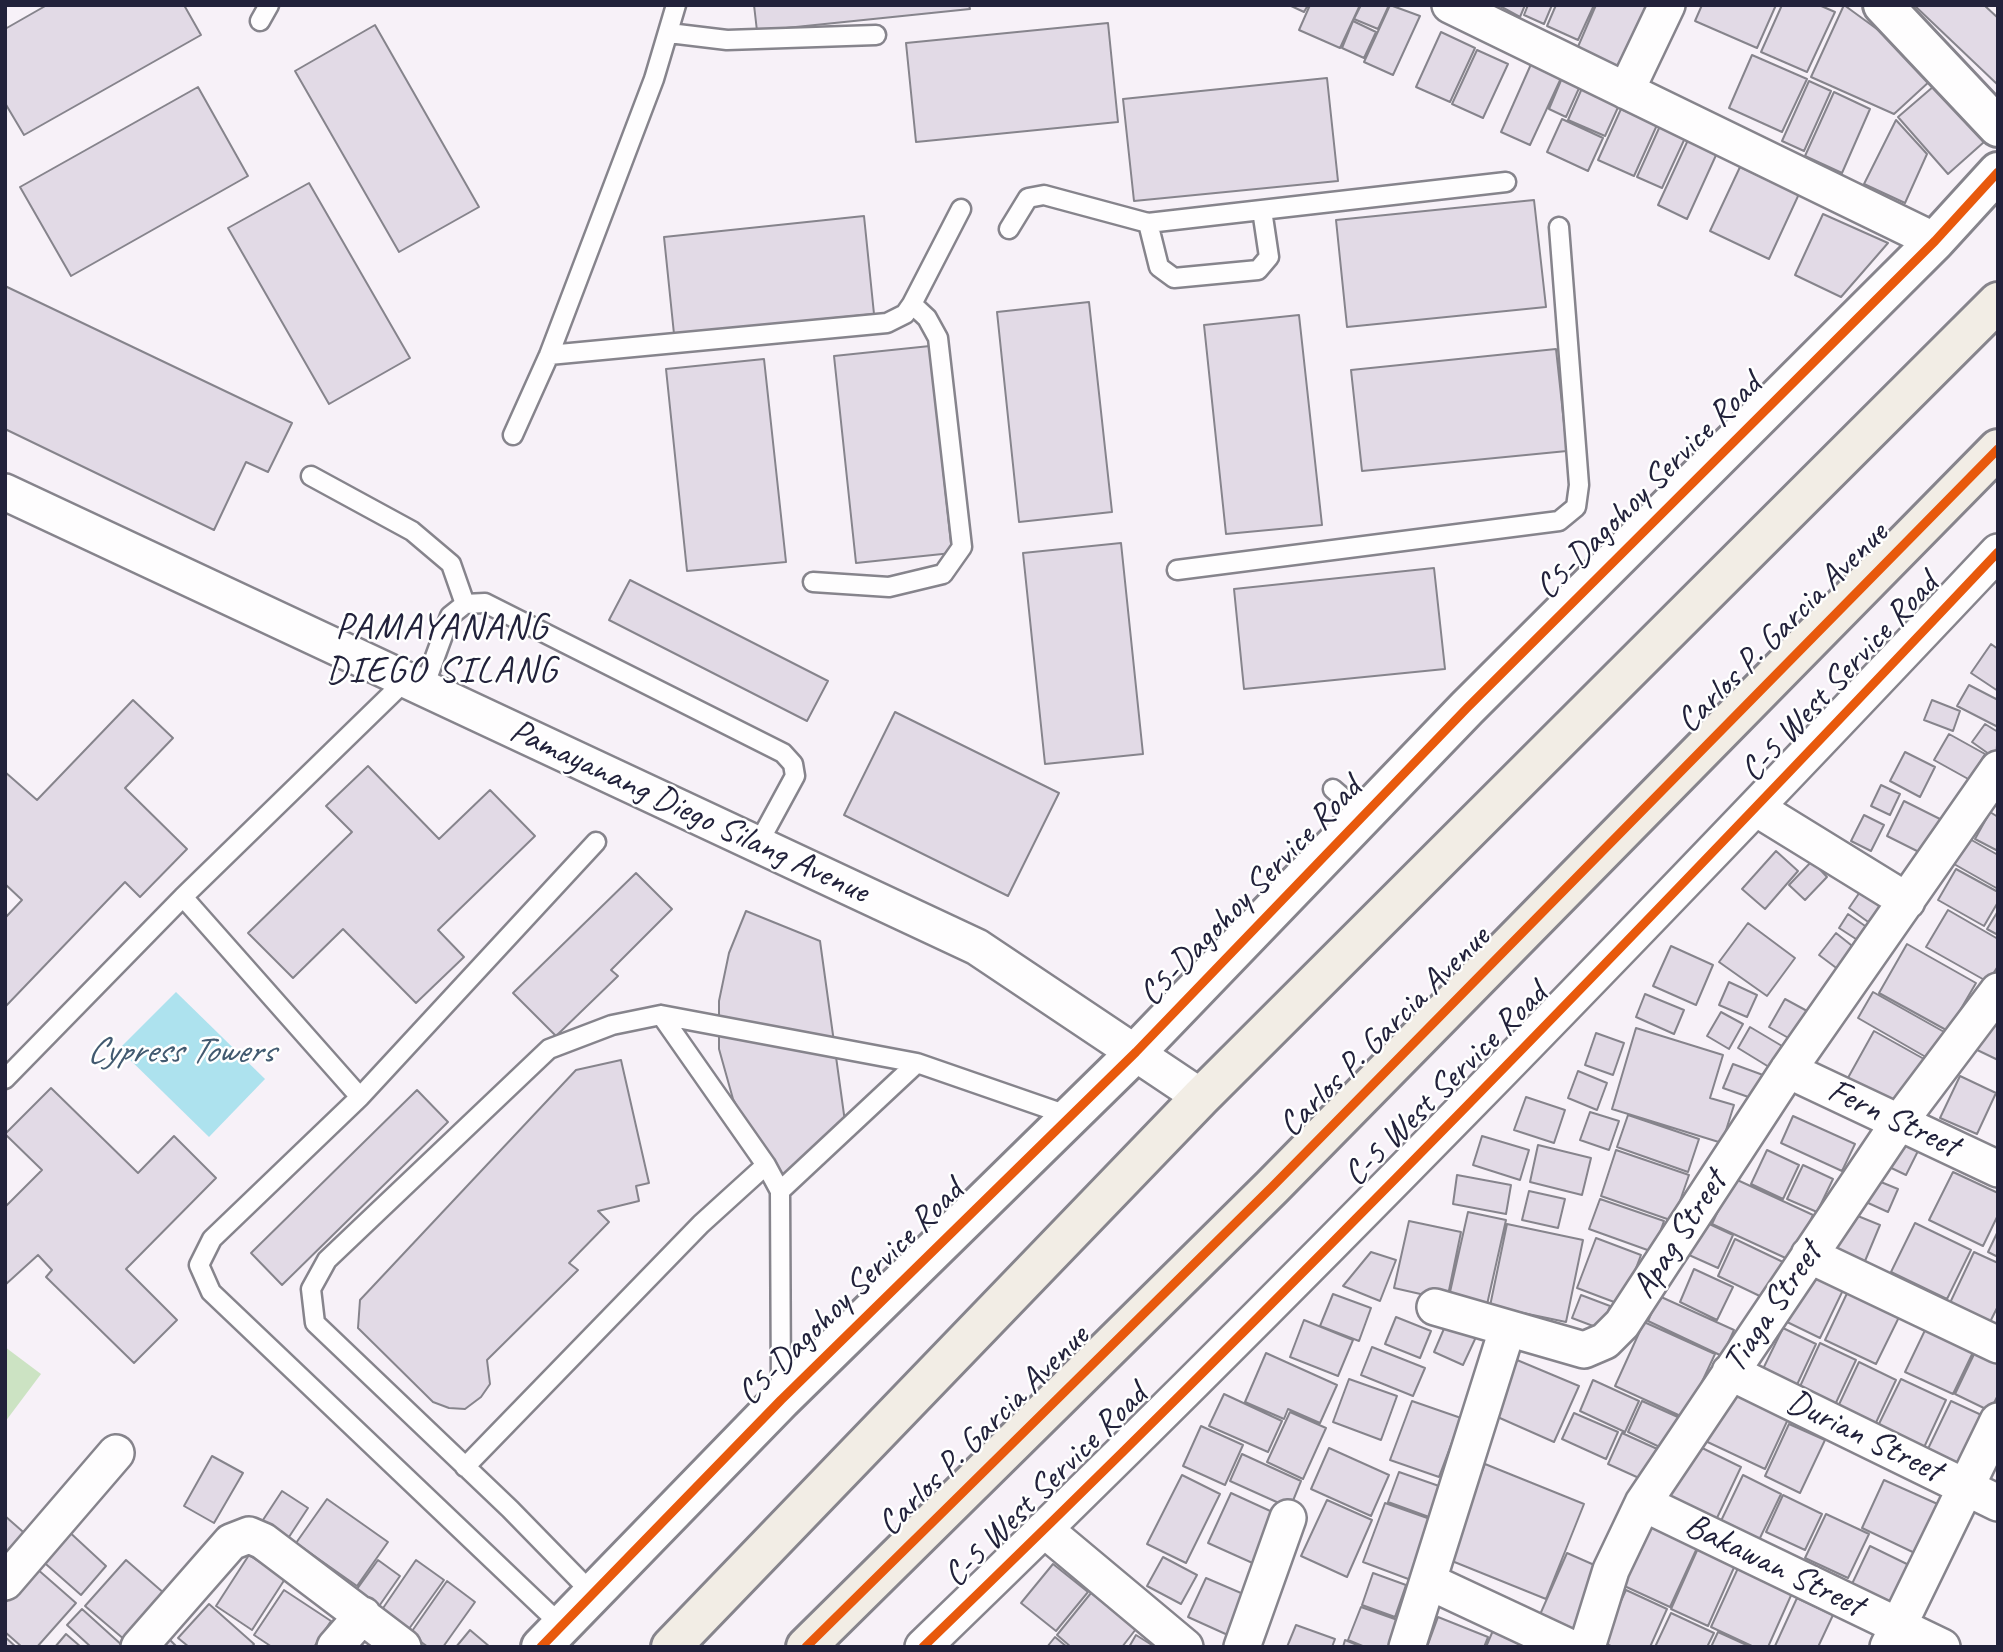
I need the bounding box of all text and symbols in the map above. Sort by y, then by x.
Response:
street label: C5-Dagohoy Service Road [1527,365,1771,609]
street label: Carlos P. Garcia Avenue [1669,514,1897,742]
street label: C-5 West Service Road [1732,565,1948,791]
district label: PAMAYANANG DIEGO SILANG [328,606,556,693]
street label: Pamayanang Diego Silang Avenue [503,710,875,914]
street label: C5-Dagohoy Service Road [1131,769,1371,1015]
street label: Carlos P. Garcia Avenue [1271,918,1499,1146]
street label: C-5 West Service Road [1335,974,1557,1196]
water label: Cypress Towers [87,1030,273,1074]
street label: Fern Street [1821,1070,1965,1168]
street label: Apag Street [1623,1164,1737,1306]
street label: C5-Dagohoy Service Road [729,1171,973,1415]
street label: Tiaga Street [1714,1235,1832,1381]
street label: Carlos P. Garcia Avenue [870,1317,1098,1545]
street label: C-5 West Service Road [935,1375,1157,1597]
street label: Durian Street [1780,1381,1948,1493]
street label: Bakawan Street [1678,1505,1870,1627]

